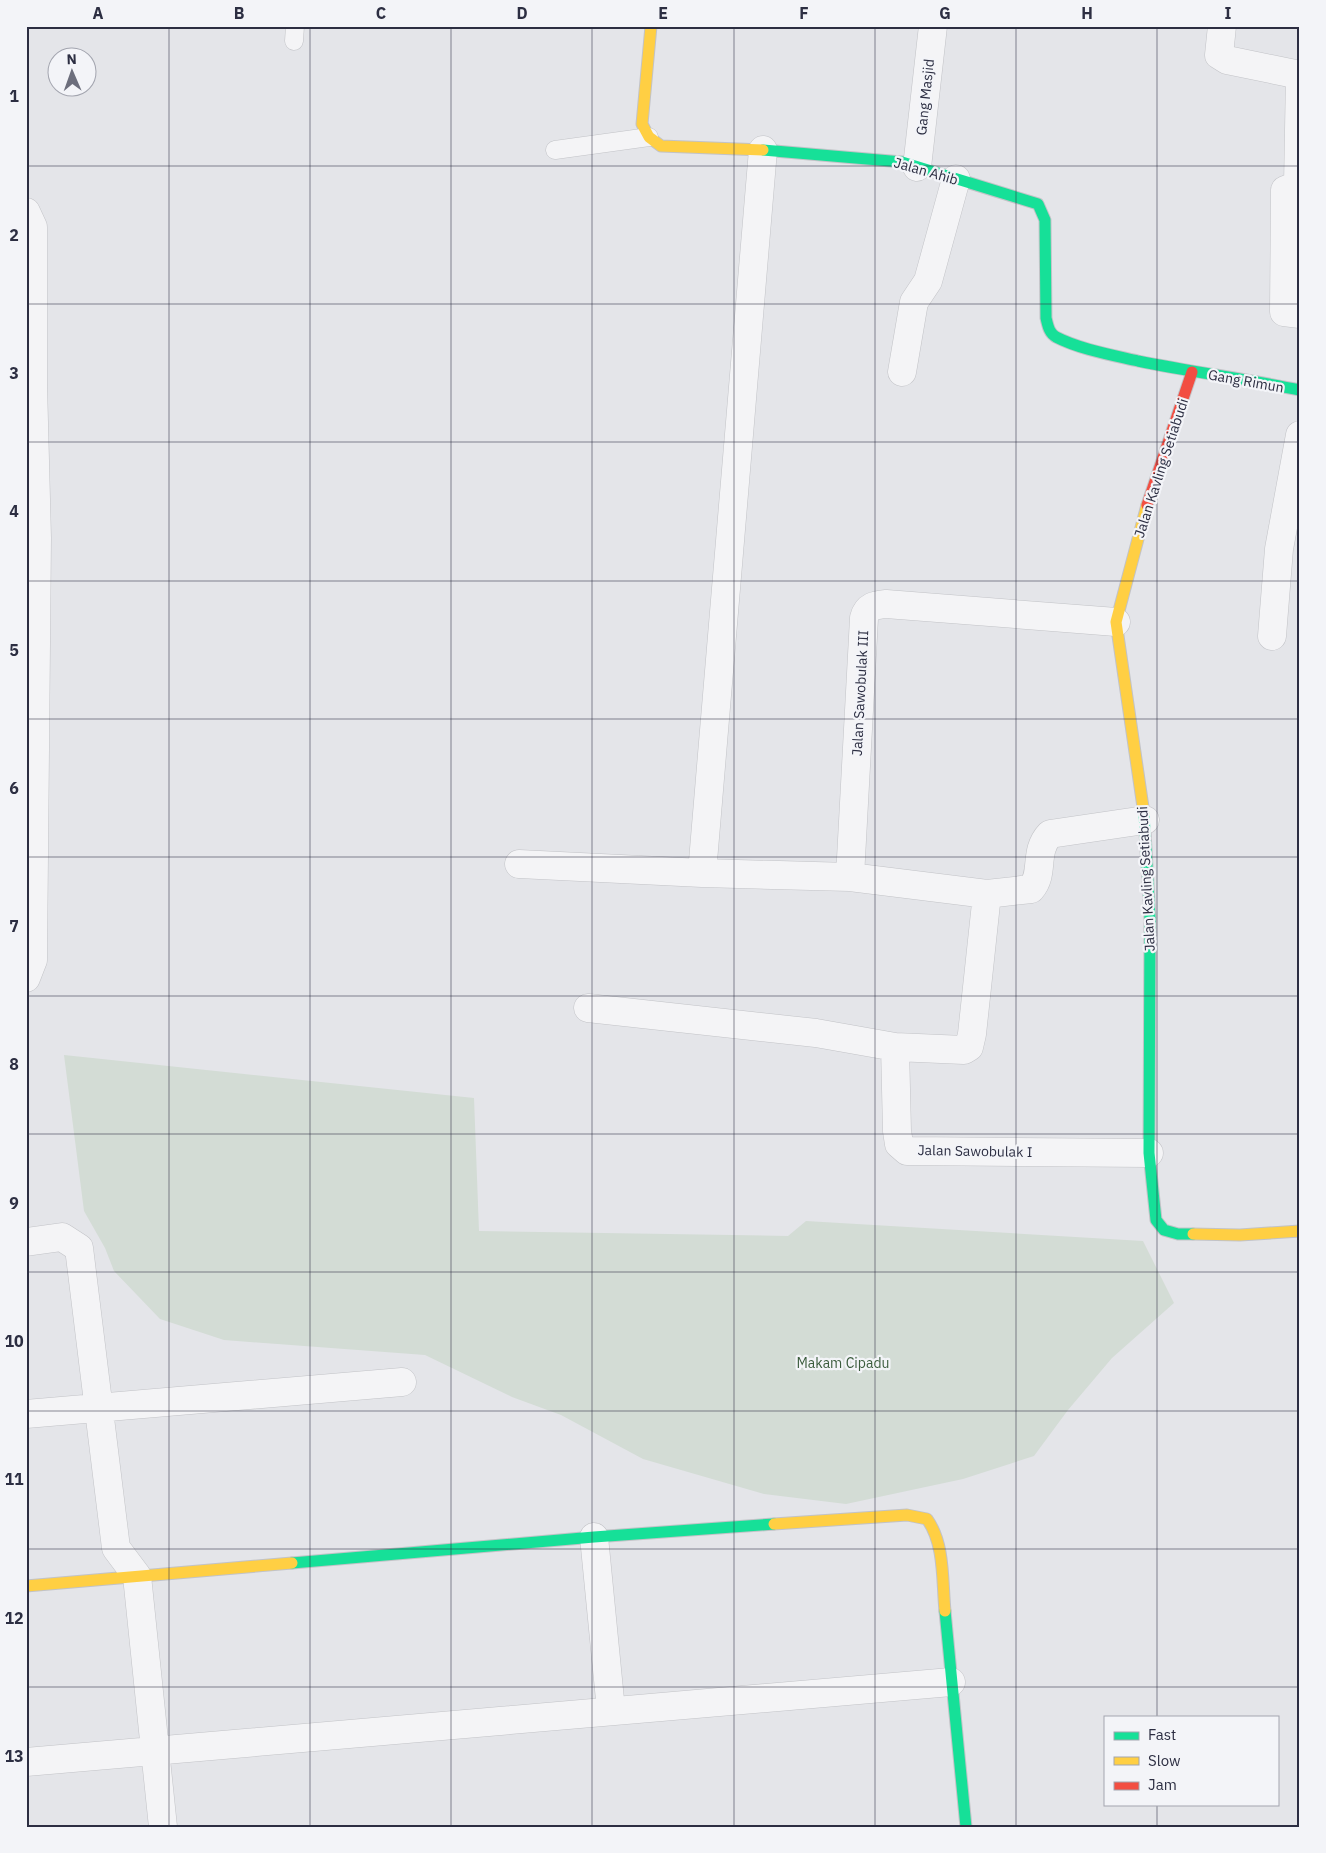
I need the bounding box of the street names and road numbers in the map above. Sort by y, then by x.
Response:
street label: Gang Masjid [912,58,938,136]
street label: Jalan Ahib [892,153,960,189]
street label: Gang Rimun [1207,365,1285,397]
street label: Jalan Kavling Setiabudi [1130,396,1192,540]
street label: Jalan Sawobulak III [848,630,872,756]
street label: Jalan Kavling Setiabudi [1133,806,1159,952]
street label: Jalan Sawobulak I [917,1141,1033,1161]

